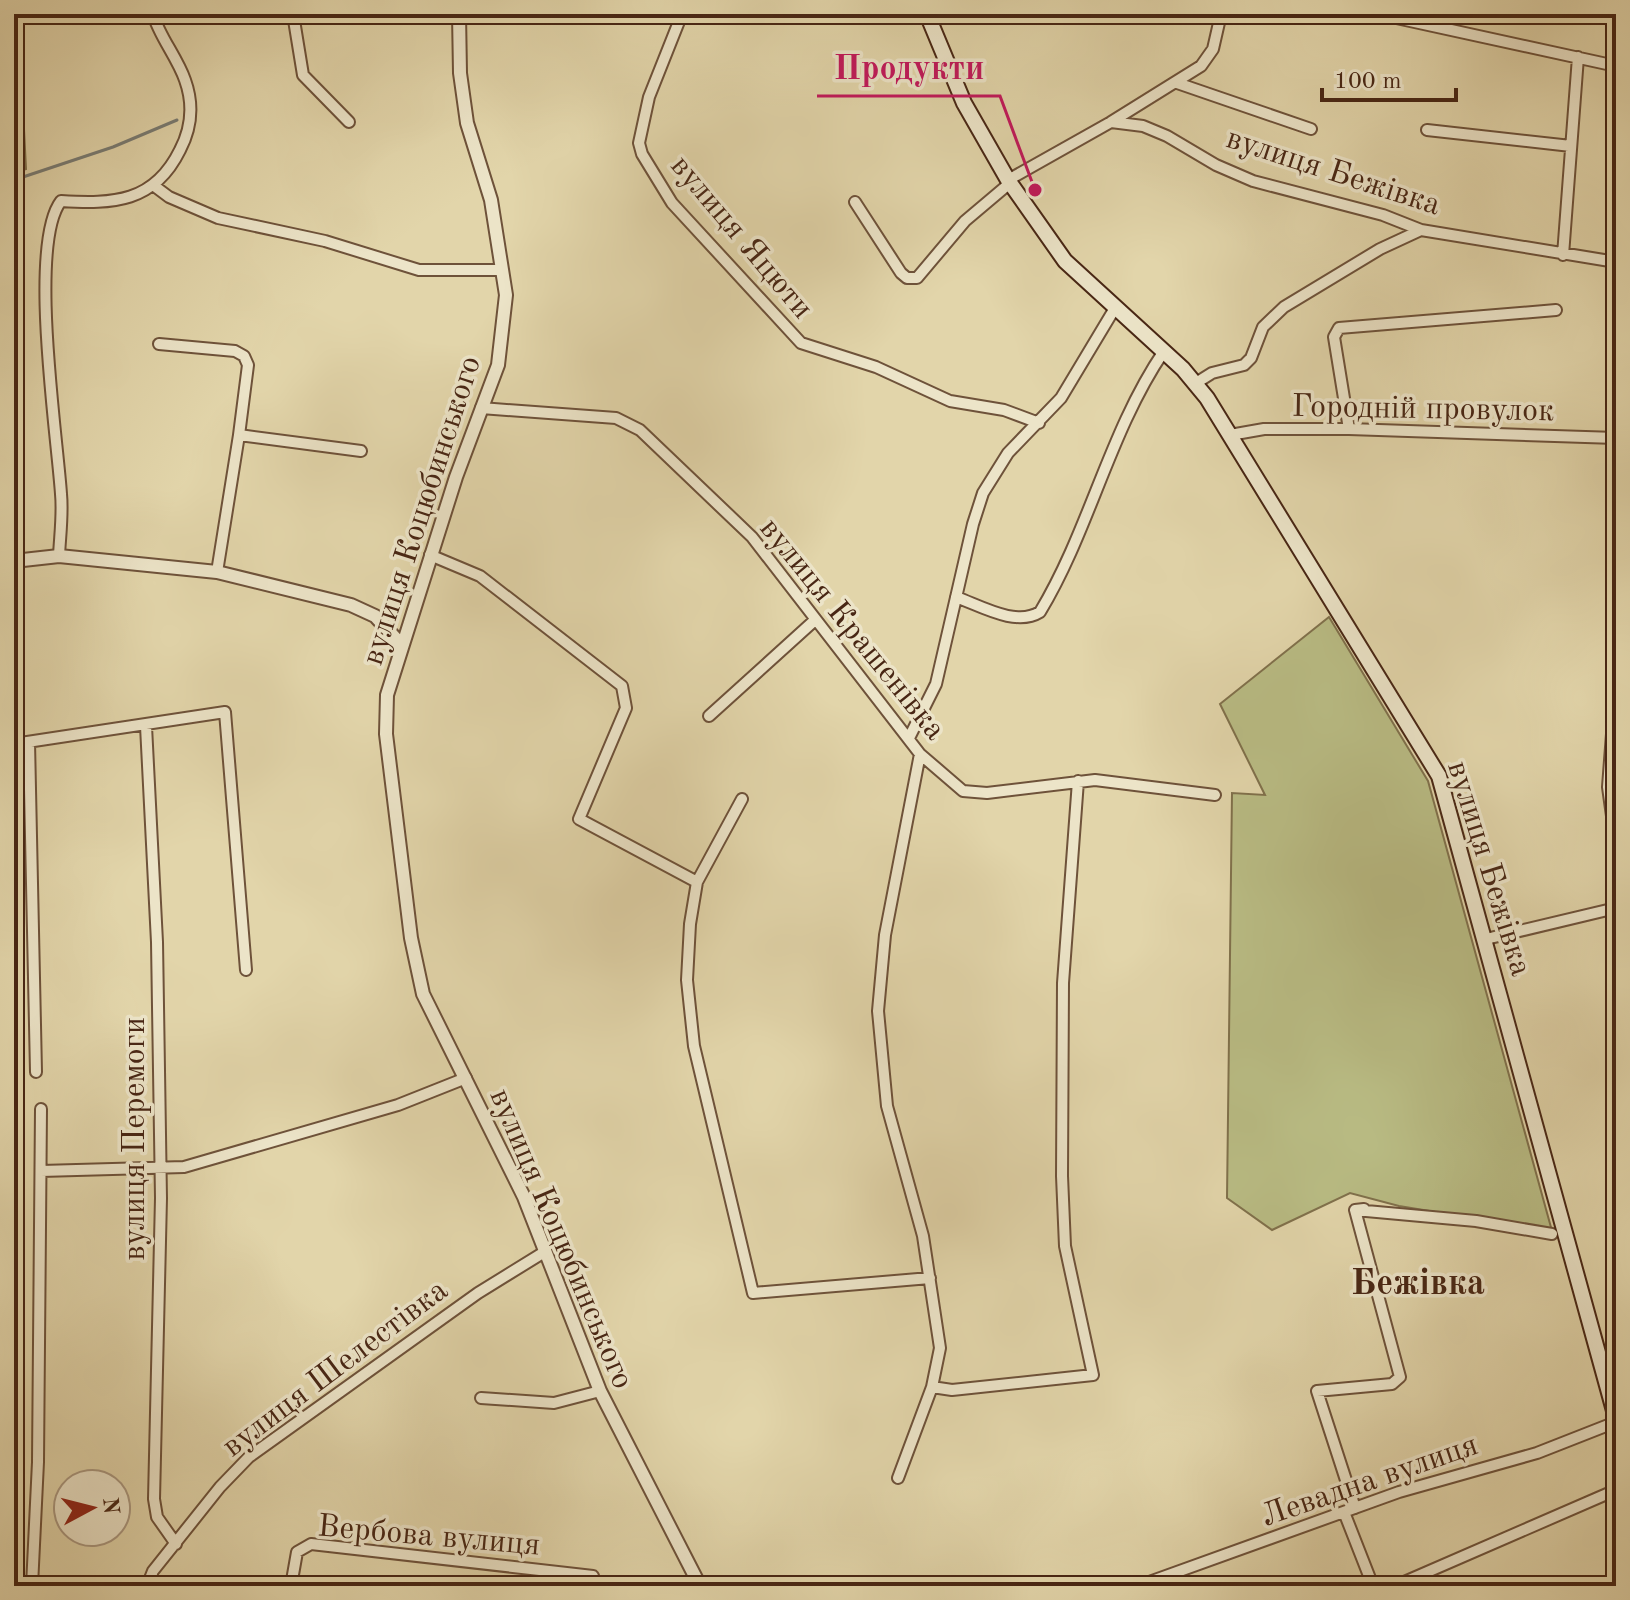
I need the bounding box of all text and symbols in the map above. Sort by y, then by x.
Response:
callout: Продукти [817,38,1000,96]
scale bar [1322,52,1456,102]
text: Продукти [833,53,985,87]
text: 100 m [1334,70,1402,94]
street label: вулиця Бежівка [1222,123,1444,223]
street label: вулиця Яцюти [663,150,818,326]
street label: вулиця Коцюбинського [358,352,488,669]
street label: Городній провулок [1291,392,1554,428]
street label: вулиця Крашенівка [753,513,951,747]
street label: вулиця Бежівка [1440,757,1536,980]
street label: вулиця Перемоги [120,1017,152,1261]
street label: вулиця Коцюбинського [482,1084,638,1394]
district label: Бежівка [1351,1267,1485,1303]
street label: вулиця Шелестівка [217,1274,455,1464]
street label: Левадна вулиця [1258,1430,1482,1534]
north arrow [52,1468,132,1548]
text: N [98,1496,122,1516]
street label: Вербова вулиця [316,1511,541,1563]

